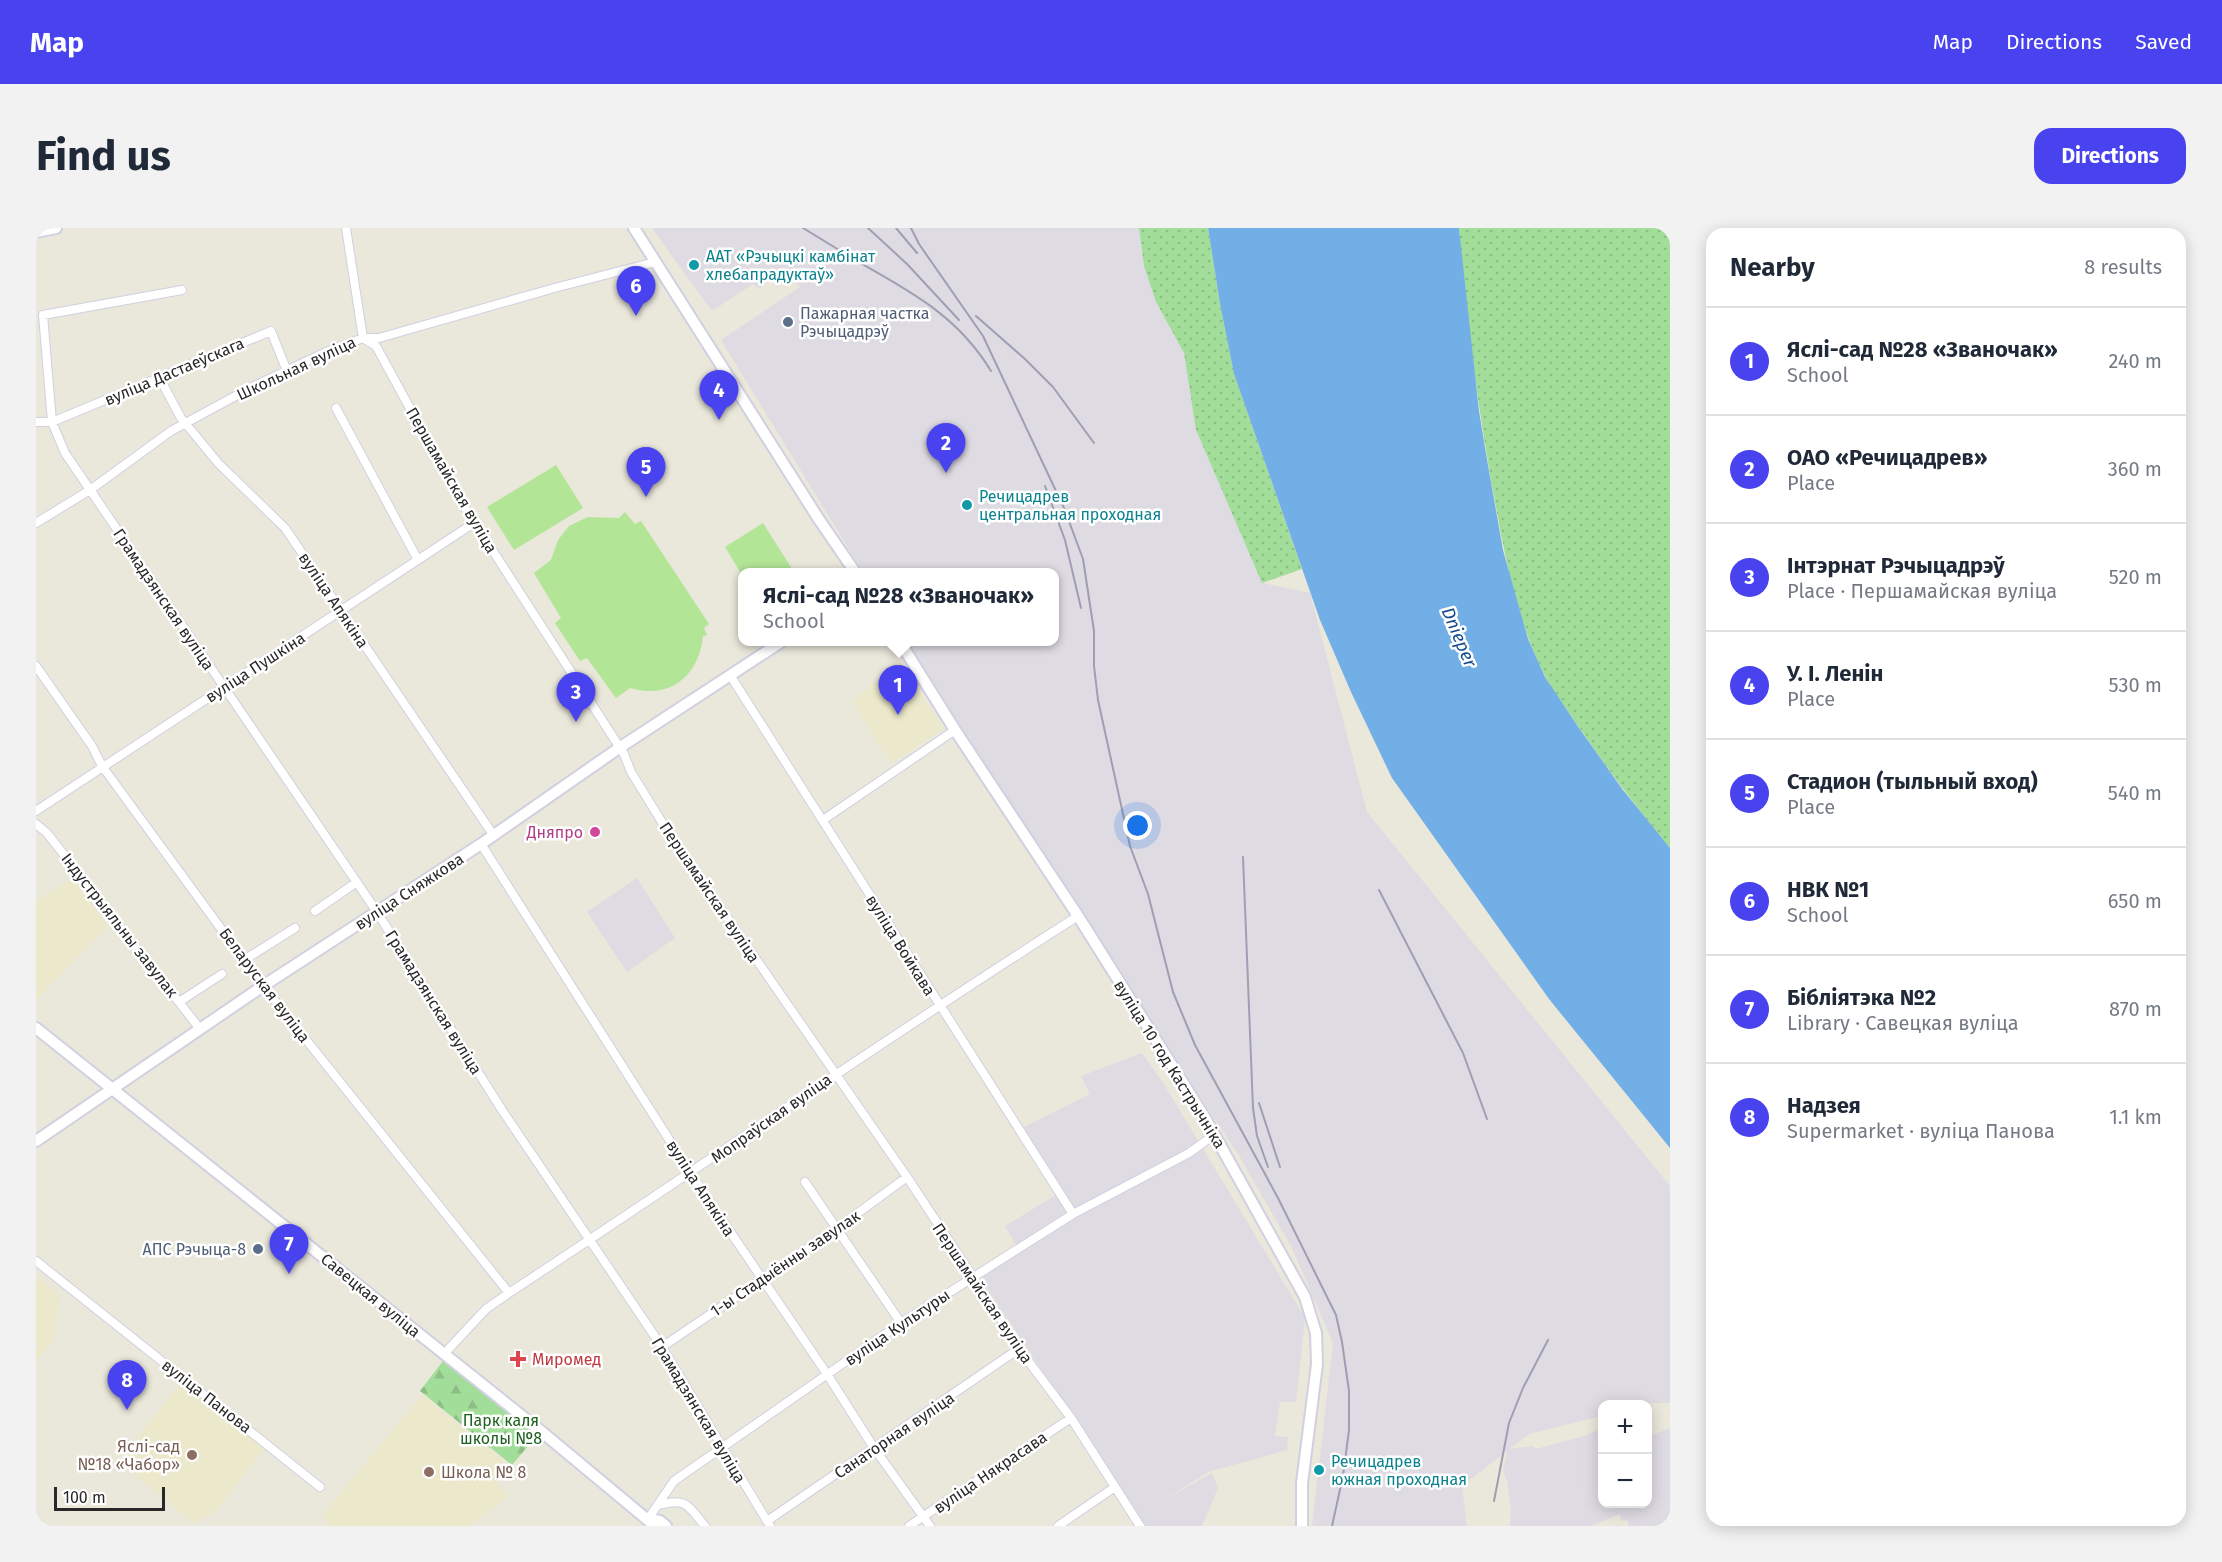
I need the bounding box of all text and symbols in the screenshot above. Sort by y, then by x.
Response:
text: Map [30,26,84,59]
text: Map [1933,29,1973,55]
text: Directions [2006,29,2102,55]
text: Saved [2135,29,2192,55]
button: Directions [2034,128,2186,184]
text: Find us [36,131,171,181]
place label: ААТ «Рэчыцкі камбінат хлебапрадуктаў» [706,247,876,284]
text: Nearby [1730,252,1815,283]
text: 8 results [2084,255,2162,279]
marker: ААТ «Рэчыцкі камбінат хлебапрадуктаў» [687,258,701,272]
pin: 6 [616,266,656,316]
place label: Пажарная частка Рэчыцадрэў [800,304,929,341]
marker: Пажарная частка Рэчыцадрэў [781,315,795,329]
street label: вуліца Дастаеўскага [102,333,247,409]
street label: Школьная вуліца [234,333,359,404]
text: Яслі-сад №28 «Званочак» [1787,336,2058,363]
text: 1 [1745,349,1754,373]
text: 240 m [2108,349,2162,373]
text: School [1787,363,1848,387]
pin: 4 [700,370,738,420]
street label: Першамайская вуліца [402,404,501,557]
pin: 2 [926,424,966,473]
text: ОАО «Речицадрев» [1787,444,1987,471]
pin: 5 [626,448,666,497]
text: 2 [1744,457,1755,481]
text: 360 m [2108,457,2162,481]
text: Place [1787,471,1835,495]
place label: Речицадрев центральная проходная [979,487,1161,524]
marker: Речицадрев центральная проходная [960,498,974,512]
street label: Грамадзянская вуліца [109,525,218,674]
street label: вуліца Апякіна [295,549,372,652]
text: Інтэрнат Рэчыцадрэў [1787,552,2005,579]
text: 3 [1744,565,1755,589]
text: 520 m [2109,565,2162,589]
popup [738,568,1059,646]
text: Place · Першамайская вуліца [1787,579,2057,603]
text: Яслі-сад №28 «Званочак» [763,582,1034,609]
water label: Dnieper [1437,604,1482,671]
text: School [763,609,825,633]
street label: вуліца Пушкіна [202,628,309,707]
text: У. І. Ленін [1787,660,1883,687]
pin: 1 [878,666,918,715]
pin: 3 [556,672,596,722]
text: 4 [1744,673,1755,697]
text: 530 m [2109,673,2162,697]
text: Place [1787,687,1835,711]
text: Стадион (тыльный вход) [1787,768,2038,795]
text: 5 [1744,781,1755,805]
text: 540 m [2108,781,2162,805]
text: Place [1787,795,1835,819]
your location [1123,811,1152,840]
street label: Першамайская вуліца [656,818,764,966]
place label: Дняпро [526,823,583,842]
marker: Дняпро [588,825,602,839]
street label: Індустрыяльны завулак [57,849,182,1002]
street label: вуліца Сняжкова [351,849,467,934]
text: НВК №1 [1787,876,1869,903]
text: 6 [1744,889,1755,913]
text: 650 m [2108,889,2162,913]
street label: вуліца Войкава [862,891,939,999]
text: School [1787,903,1848,927]
street label: Беларуская вуліца [215,924,314,1046]
street label: Грамадзянская вуліца [381,927,486,1078]
street label: вуліца 10 год Кастрычніка [1110,976,1229,1152]
text: Бібліятэка №2 [1787,984,1936,1011]
text: 7 [1745,997,1754,1021]
text: 870 m [2109,997,2162,1021]
text: Library · Савецкая вуліца [1787,1011,2019,1035]
street label: Мопраўская вуліца [707,1070,835,1167]
text: Надзея [1787,1092,1861,1119]
text: 8 [1744,1105,1755,1129]
text: 1.1 km [2109,1105,2162,1129]
text: Supermarket · вуліца Панова [1787,1119,2055,1143]
street label: вуліца Апякіна [662,1137,739,1240]
street label: 1-ы Стадыённы завулак [707,1206,864,1321]
street label: Першамайская вуліца [929,1219,1037,1367]
pin: 7 [270,1224,308,1274]
place label: АПС Рэчыца-8 [143,1240,246,1259]
marker: АПС Рэчыца-8 [251,1242,265,1256]
street label: Савецкая вуліца [317,1249,424,1341]
street label: вуліца Культуры [841,1285,953,1370]
street label: Грамадзянская вуліца [648,1334,750,1487]
marker: Миромед [509,1350,527,1368]
place label: Миромед [532,1350,601,1369]
street label: вуліца Панова [158,1356,255,1437]
pin: 8 [108,1360,146,1410]
street label: Санаторная вуліца [831,1388,958,1483]
map controls [1598,1400,1652,1508]
button: + [1598,1400,1652,1454]
park label: Парк каля школы №8 [460,1411,542,1448]
street label: вуліца Някрасава [930,1428,1050,1517]
place label: Яслі-сад №18 «Чабор» [78,1437,180,1474]
marker: Яслі-сад №18 «Чабор» [185,1448,199,1462]
place label: Речицадрев южная проходная [1331,1452,1467,1489]
button: − [1598,1454,1652,1508]
place label: Школа № 8 [441,1463,526,1482]
marker: Речицадрев южная проходная [1312,1463,1326,1477]
marker: Школа № 8 [422,1465,436,1479]
scale bar [54,1484,165,1512]
text: 100 m [63,1488,106,1507]

